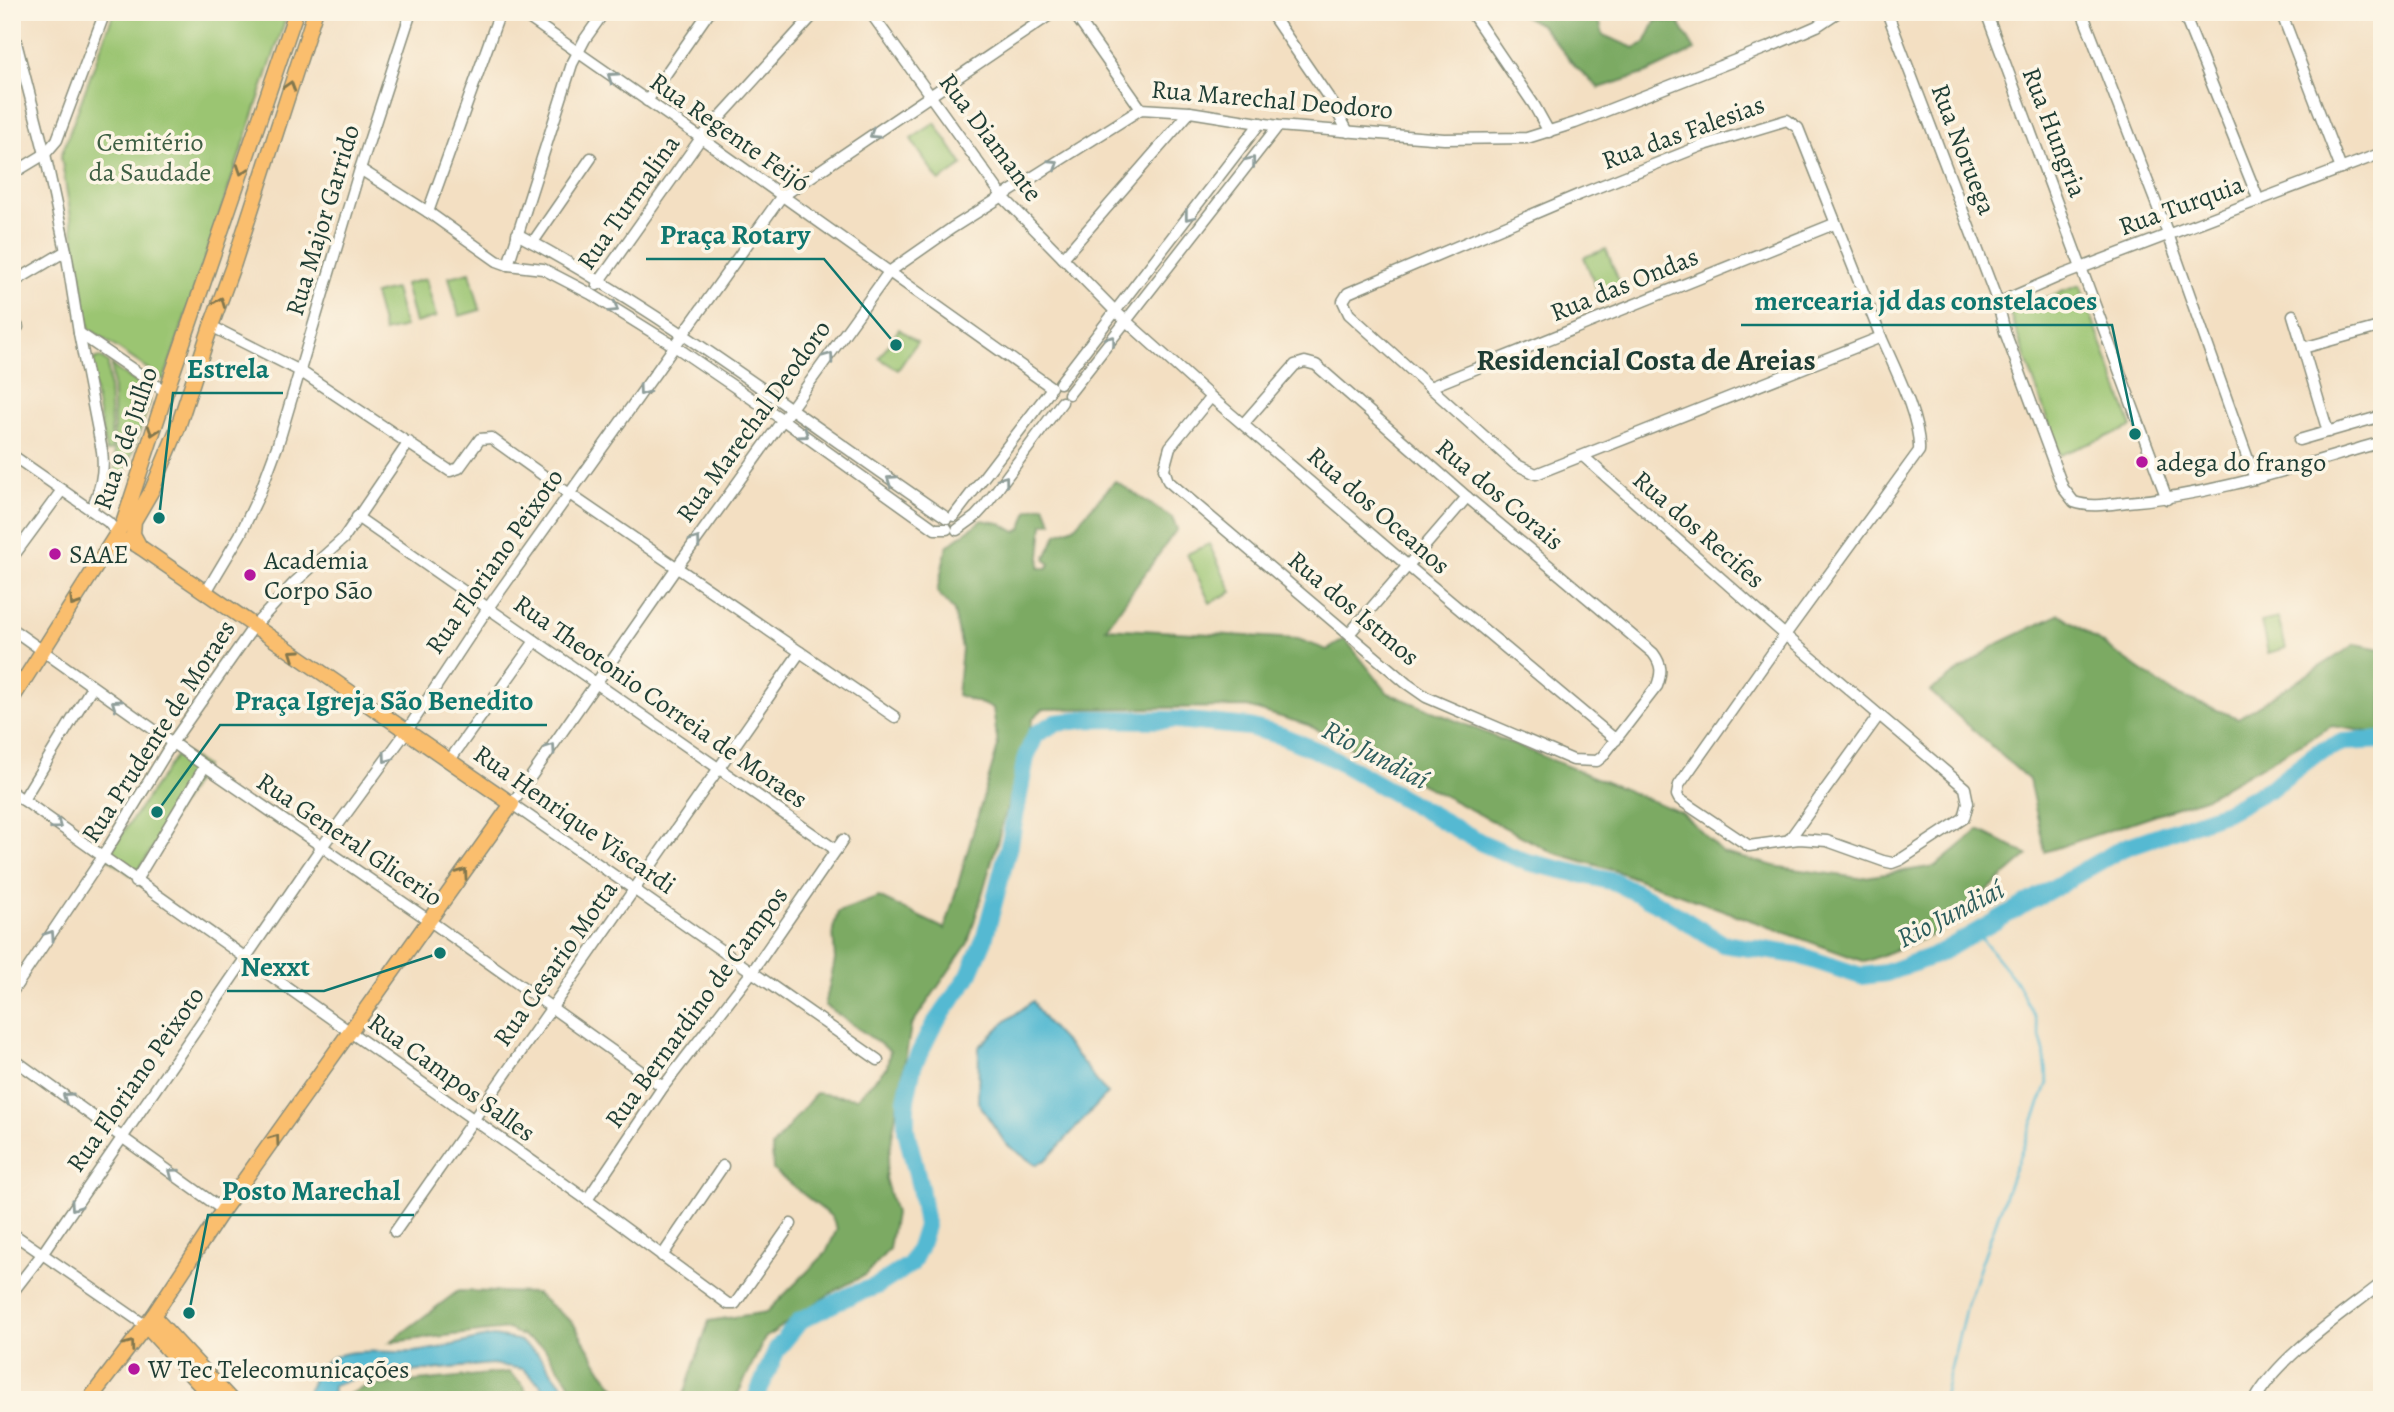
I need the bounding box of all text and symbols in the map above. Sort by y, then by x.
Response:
street label: Rua Hungria [2014,62,2095,202]
street label: Rua Regente Feijó [643,64,817,201]
street label: Rua Diamante [931,66,1050,209]
street label: Rua Marechal Deodoro [1150,71,1394,128]
one-way arrow [607,72,620,85]
street label: Rua Noruega [1923,79,2005,220]
one-way arrow [282,80,297,92]
street label: Rua das Falesias [1597,87,1769,178]
street label: Rua Major Garrido [277,120,368,320]
park label: Cemitério da Saudade [89,125,211,190]
one-way arrow [869,126,882,138]
street label: Rua Turmalina [569,128,688,277]
one-way arrow [1242,156,1255,168]
one-way arrow [1046,160,1059,173]
one-way arrow [236,163,250,175]
street label: Rua Turquia [2114,167,2248,244]
one-way arrow [1184,208,1197,221]
callout: Praça Rotary [646,210,824,259]
text: Praça Rotary [660,216,811,254]
street label: Rua das Ondas [1545,239,1703,330]
callout: mercearia jd das constelacoes [1741,276,2112,325]
text: mercearia jd das constelacoes [1755,282,2097,320]
one-way arrow [212,296,226,308]
one-way arrow [607,300,620,313]
street label: Rua Marechal Deodoro [668,313,839,530]
one-way arrow [1103,336,1116,348]
district label: Residencial Costa de Areias [1476,340,1816,380]
callout: Estrela [173,344,283,393]
text: Estrela [187,350,270,388]
one-way arrow [821,352,833,365]
street label: Rua 9 de Julho [85,362,166,514]
one-way arrow [639,383,652,396]
one-way arrow [147,425,161,437]
one-way arrow [796,426,809,439]
street label: Rua dos Corais [1428,430,1571,558]
street label: Rua dos Oceanos [1300,438,1458,582]
place label: adega do frango [2156,445,2326,480]
marker: adega do frango [2134,454,2150,470]
street label: Rua Floriano Peixoto [417,461,572,661]
street label: Rua dos Recifes [1625,462,1772,596]
one-way arrow [886,476,899,488]
one-way arrow [995,476,1008,488]
place label: SAAE [69,537,129,572]
one-way arrow [688,537,700,549]
place label: Academia Corpo São [263,543,373,608]
street label: Rua dos Istmos [1280,543,1427,674]
marker: SAAE [47,546,63,562]
marker: Academia Corpo São [242,567,258,583]
street label: Rua Theotonio Correia de Moraes [507,586,815,817]
one-way arrow [70,595,83,608]
street label: Rua Prudente de Moraes [73,613,244,849]
one-way arrow [289,650,302,662]
callout: Praça Igreja São Benedito [220,676,547,725]
text: Praça Igreja São Benedito [235,682,533,720]
one-way arrow [111,700,124,712]
water label: Rio Jundiaí [1316,711,1436,799]
street label: Rua Henrique Viscardi [467,736,683,902]
one-way arrow [543,743,555,756]
one-way arrow [383,750,395,763]
street label: Rua General Glicerio [250,764,450,915]
one-way arrow [50,817,62,829]
one-way arrow [455,868,467,881]
water label: Rio Jundiaí [1890,870,2011,957]
street label: Rua Cesario Motta [485,873,626,1053]
street label: Rua Bernardino de Campos [597,879,796,1135]
one-way arrow [42,930,55,943]
callout: Nexxt [227,942,324,991]
text: Nexxt [240,948,310,986]
street label: Rua Floriano Peixoto [58,979,213,1179]
street label: Rua Campos Salles [361,1005,542,1150]
one-way arrow [62,1093,75,1105]
one-way arrow [266,1134,279,1147]
callout: Posto Marechal [208,1166,414,1215]
one-way arrow [168,1169,181,1181]
text: Posto Marechal [222,1172,401,1210]
one-way arrow [71,1198,83,1211]
one-way arrow [122,1340,135,1353]
place label: W Tec Telecomunicações [147,1352,410,1387]
marker: W Tec Telecomunicações [126,1361,142,1377]

